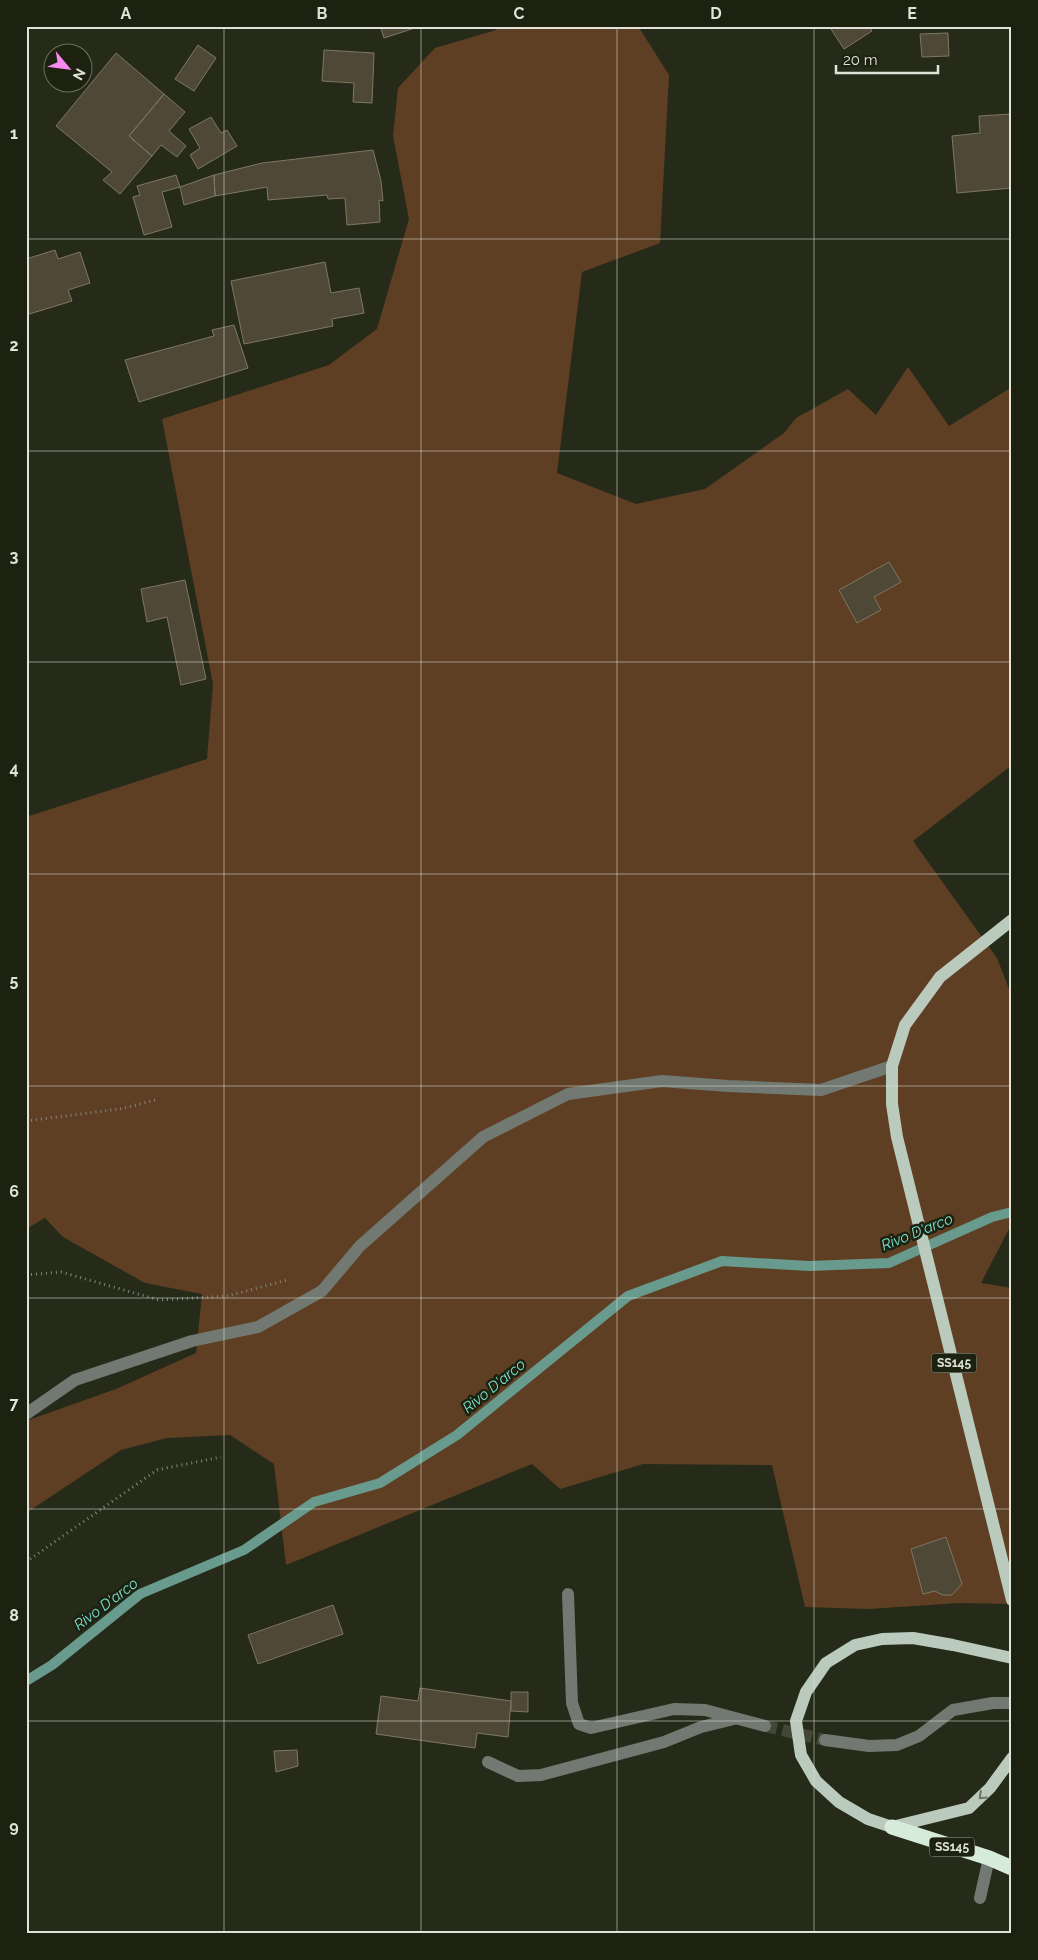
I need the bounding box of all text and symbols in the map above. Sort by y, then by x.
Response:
text: A [121,4,132,23]
text: B [317,4,328,23]
text: C [514,4,525,23]
text: D [710,4,722,23]
text: E [907,4,917,23]
north arrow [42,42,92,92]
scale bar [836,42,938,74]
text: 20 m [843,51,878,69]
text: N [70,66,89,83]
text: 1 [10,124,18,143]
text: 2 [9,336,19,355]
text: 3 [10,547,19,566]
text: 4 [9,759,19,778]
text: 5 [10,971,19,990]
text: 6 [9,1182,19,1201]
water label: Rivo D'arco [879,1210,955,1254]
road number: SS145 [932,1354,976,1372]
water label: Rivo D'arco [459,1355,529,1417]
text: 7 [10,1394,19,1413]
water label: Rivo D'arco [70,1574,142,1634]
text: 8 [9,1606,19,1625]
one-way arrow [978,1790,987,1799]
text: 9 [9,1817,19,1836]
road number: SS145 [930,1838,974,1856]

